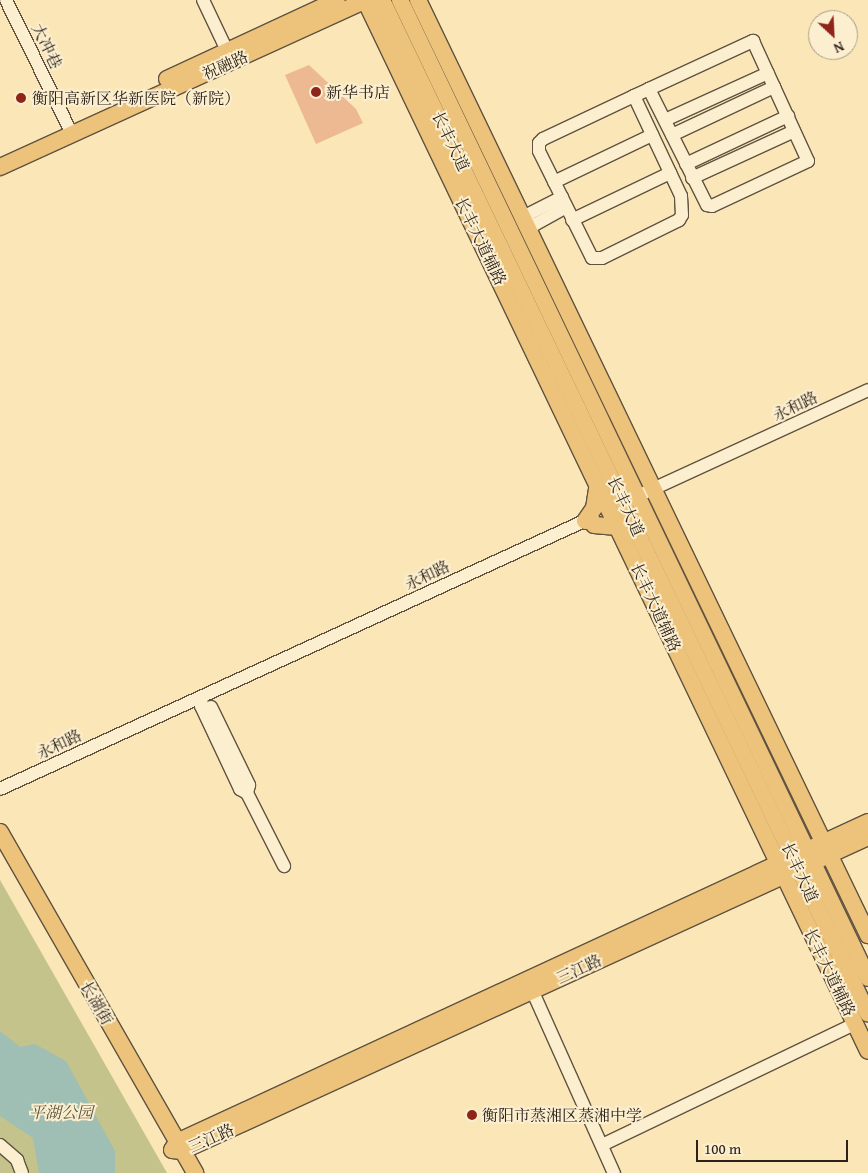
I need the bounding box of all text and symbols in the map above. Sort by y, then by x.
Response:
north arrow [808,10,858,60]
street label: 大冲巷 [28,20,66,72]
text: N [830,37,847,59]
street label: 祝融路 [199,46,251,84]
place label: 新华书店 [326,82,390,102]
marker: 新华书店 [310,86,322,98]
place label: 衡阳高新区华新医院（新院） [32,88,240,108]
marker: 衡阳高新区华新医院（新院） [14,91,28,105]
street label: 长丰大道 [428,108,474,174]
street label: 长丰大道辅路 [451,194,511,288]
street label: 永和路 [769,387,821,425]
street label: 长丰大道 [604,473,648,539]
street label: 永和路 [401,556,453,594]
street label: 长丰大道辅路 [627,559,685,655]
street label: 永和路 [33,725,85,763]
street label: 长丰大道 [778,839,822,905]
street label: 长丰大道辅路 [800,925,860,1019]
street label: 三江路 [553,950,605,988]
street label: 长湖街 [77,977,117,1029]
park label: 平湖公园 [29,1102,93,1122]
place label: 衡阳市蒸湘区蒸湘中学 [482,1105,642,1125]
marker: 衡阳市蒸湘区蒸湘中学 [466,1109,478,1121]
street label: 三江路 [185,1119,237,1157]
scale bar [698,1130,850,1162]
text: 100 m [704,1138,741,1159]

